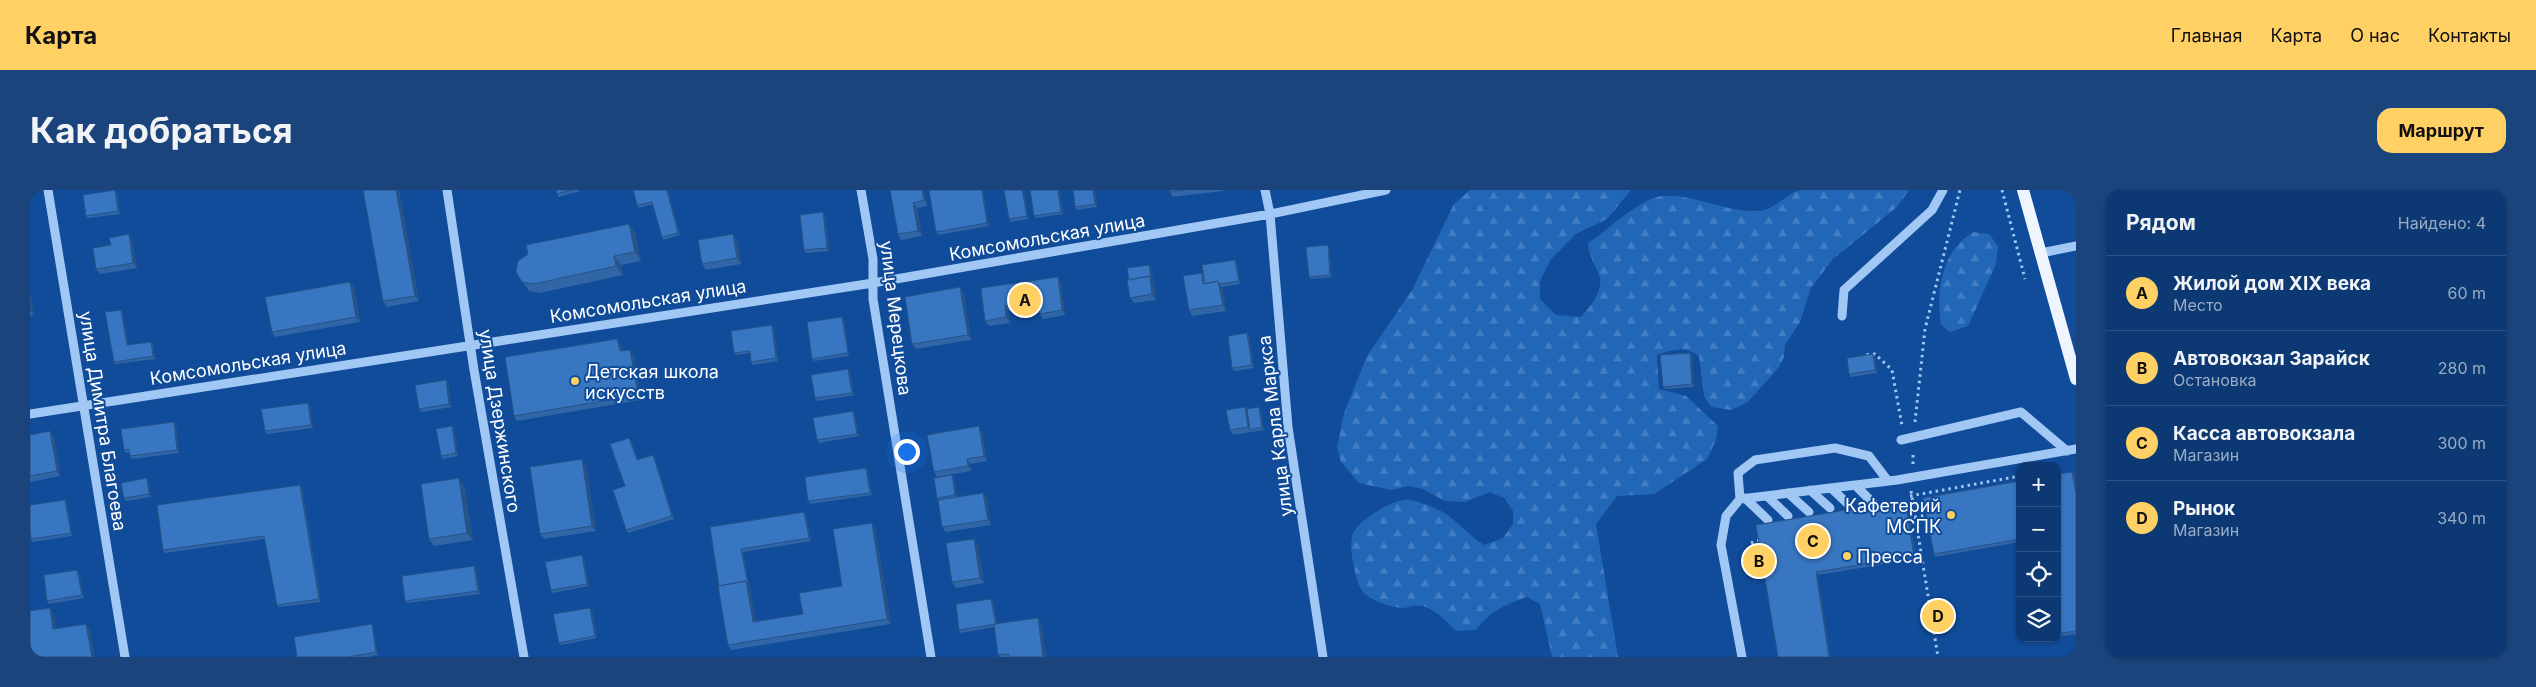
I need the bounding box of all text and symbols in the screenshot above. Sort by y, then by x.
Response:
text: Карта [25,21,97,50]
text: Главная [2171,25,2242,46]
text: Карта [2270,25,2322,46]
text: О нас [2350,25,2400,46]
text: Контакты [2428,25,2511,46]
button: Маршрут [2377,108,2506,153]
text: Как добраться [30,109,293,151]
street label: Комсомольская улица [947,209,1147,265]
text: Рядом [2126,210,2196,235]
text: Найдено: 4 [2398,213,2486,233]
street label: улица Мерецкова [876,239,916,397]
text: Жилой дом XIX века [2173,272,2371,295]
street label: Комсомольская улица [548,275,748,327]
pin: A [1009,281,1041,319]
text: A [2136,283,2148,303]
text: 60 m [2447,283,2486,303]
text: Место [2173,295,2223,315]
street label: улица Димитра Благоева [75,310,131,532]
street label: улица Дзержинского [475,328,525,514]
street label: улица Карла Маркса [1253,334,1297,518]
street label: Комсомольская улица [148,337,348,389]
text: Автовокзал Зарайск [2173,347,2370,370]
text: B [2137,358,2147,378]
text: 280 m [2438,358,2486,378]
place label: Детская школа искусств [585,361,719,403]
text: Остановка [2173,370,2257,390]
marker: Детская школа искусств [569,375,581,387]
text: Касса автовокзала [2173,422,2355,445]
text: C [2136,433,2148,453]
text: 300 m [2437,433,2486,453]
your location [894,439,920,465]
text: Магазин [2173,445,2239,465]
map controls [2016,462,2061,642]
button: + [2016,462,2061,507]
place label: Кафетерий МСПК [1845,495,1941,537]
text: Рынок [2173,497,2235,520]
button: − [2016,507,2061,552]
text: D [2136,508,2148,528]
text: 340 m [2437,508,2486,528]
marker: Кафетерий МСПК [1945,509,1957,521]
text: Магазин [2173,520,2239,540]
pin: C [1797,522,1829,560]
pin: B [1743,542,1775,580]
place label: Пресса [1857,546,1923,567]
marker: Пресса [1841,550,1853,562]
button: locate [2016,552,2061,597]
pin: D [1922,597,1954,635]
button: layers [2016,597,2061,642]

